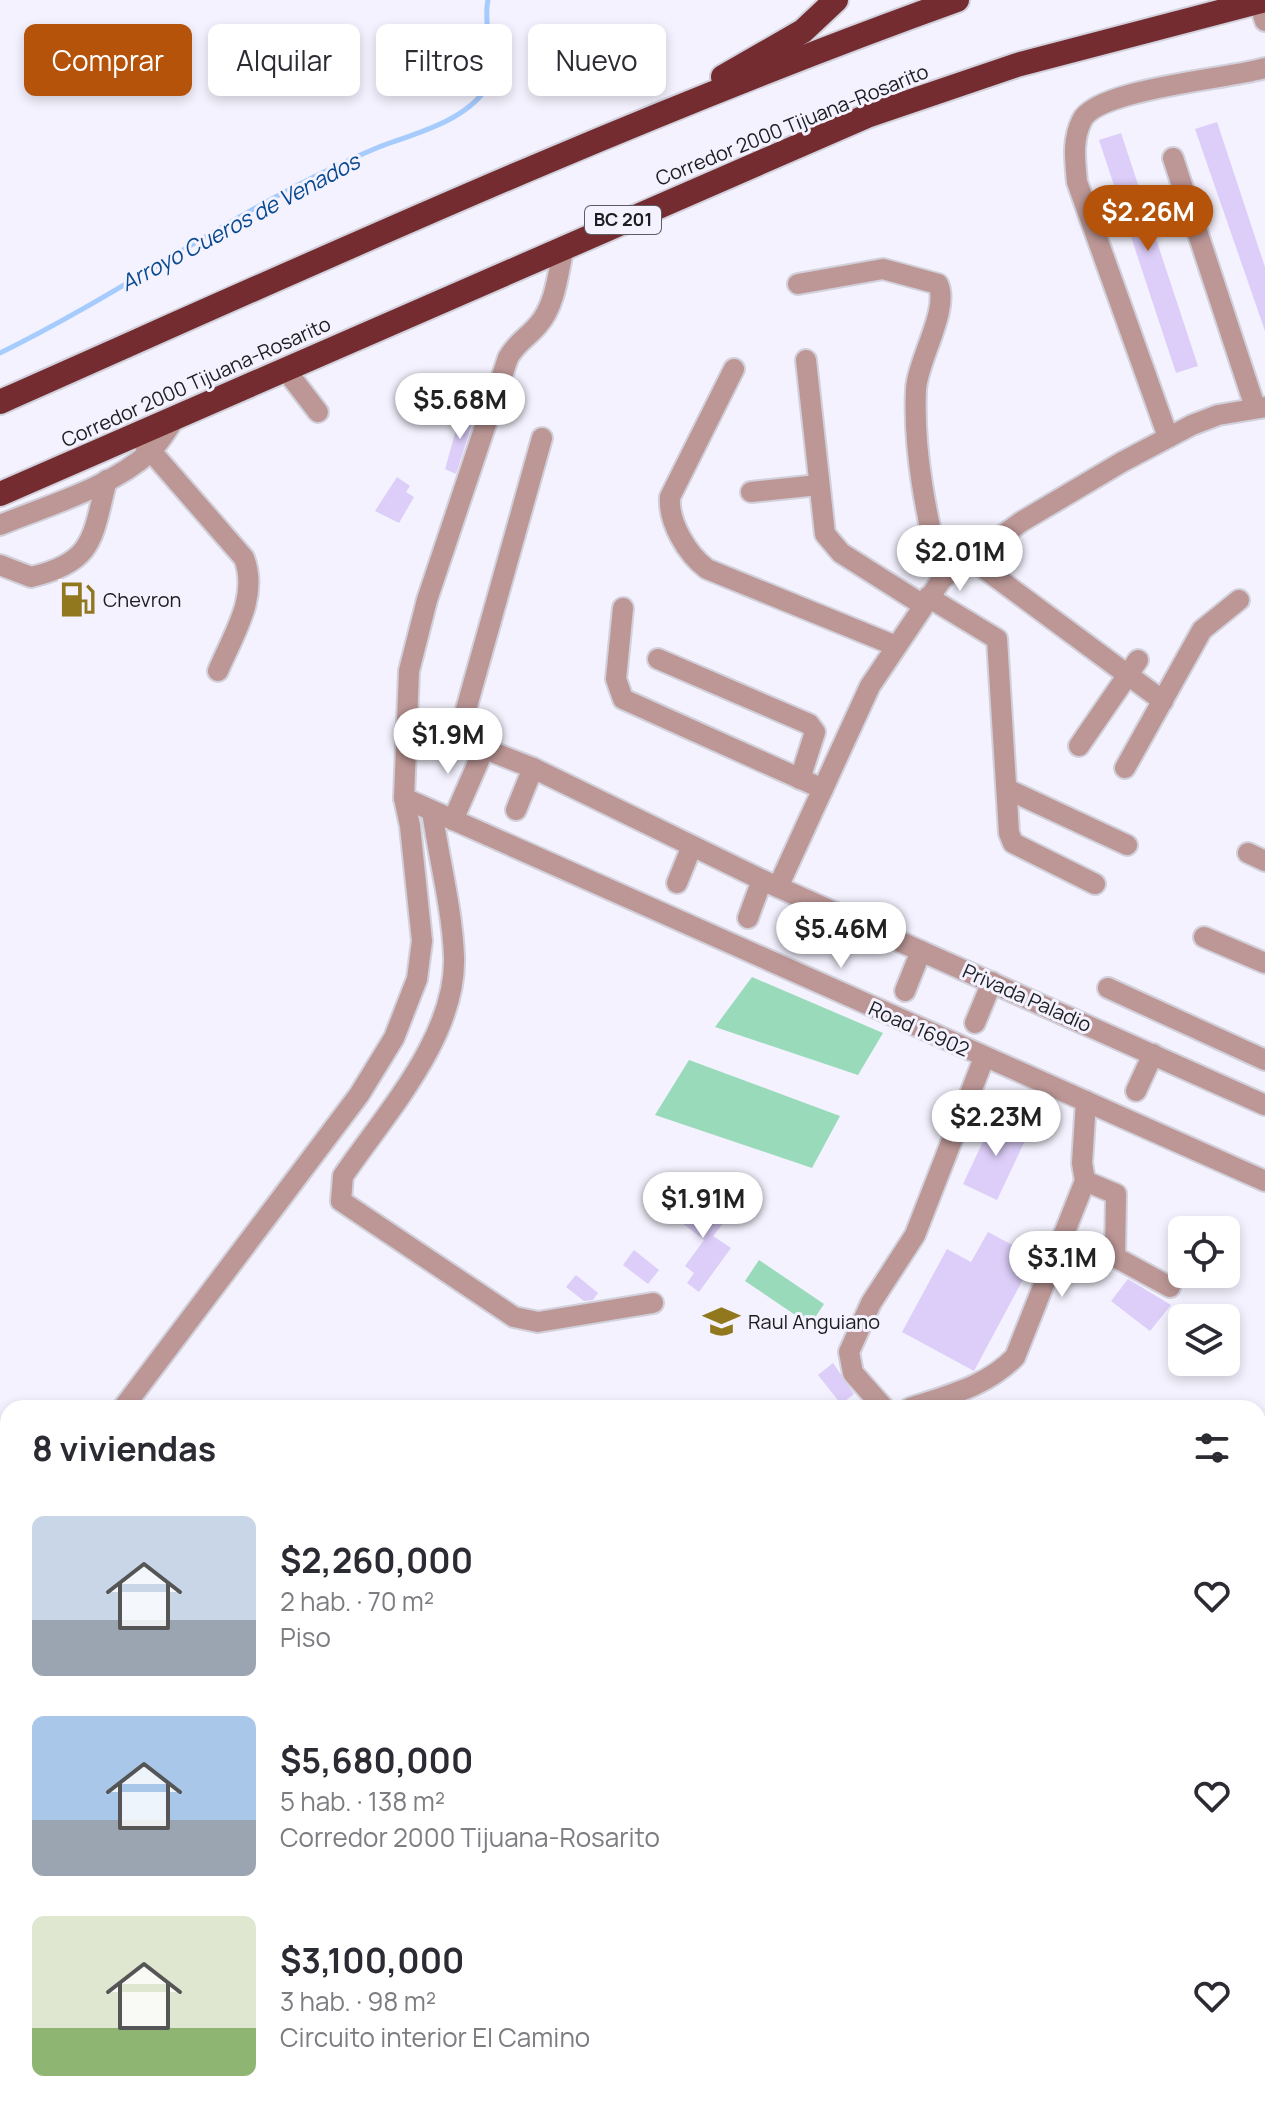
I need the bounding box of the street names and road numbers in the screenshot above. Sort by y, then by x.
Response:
street label: Corredor 2000 Tijuana-Rosarito [651,57,932,192]
road number: BC 201 [585,206,661,234]
street label: Corredor 2000 Tijuana-Rosarito [57,310,335,453]
street label: Privada Paladio [958,957,1096,1038]
street label: Road 16902 [865,994,974,1063]

